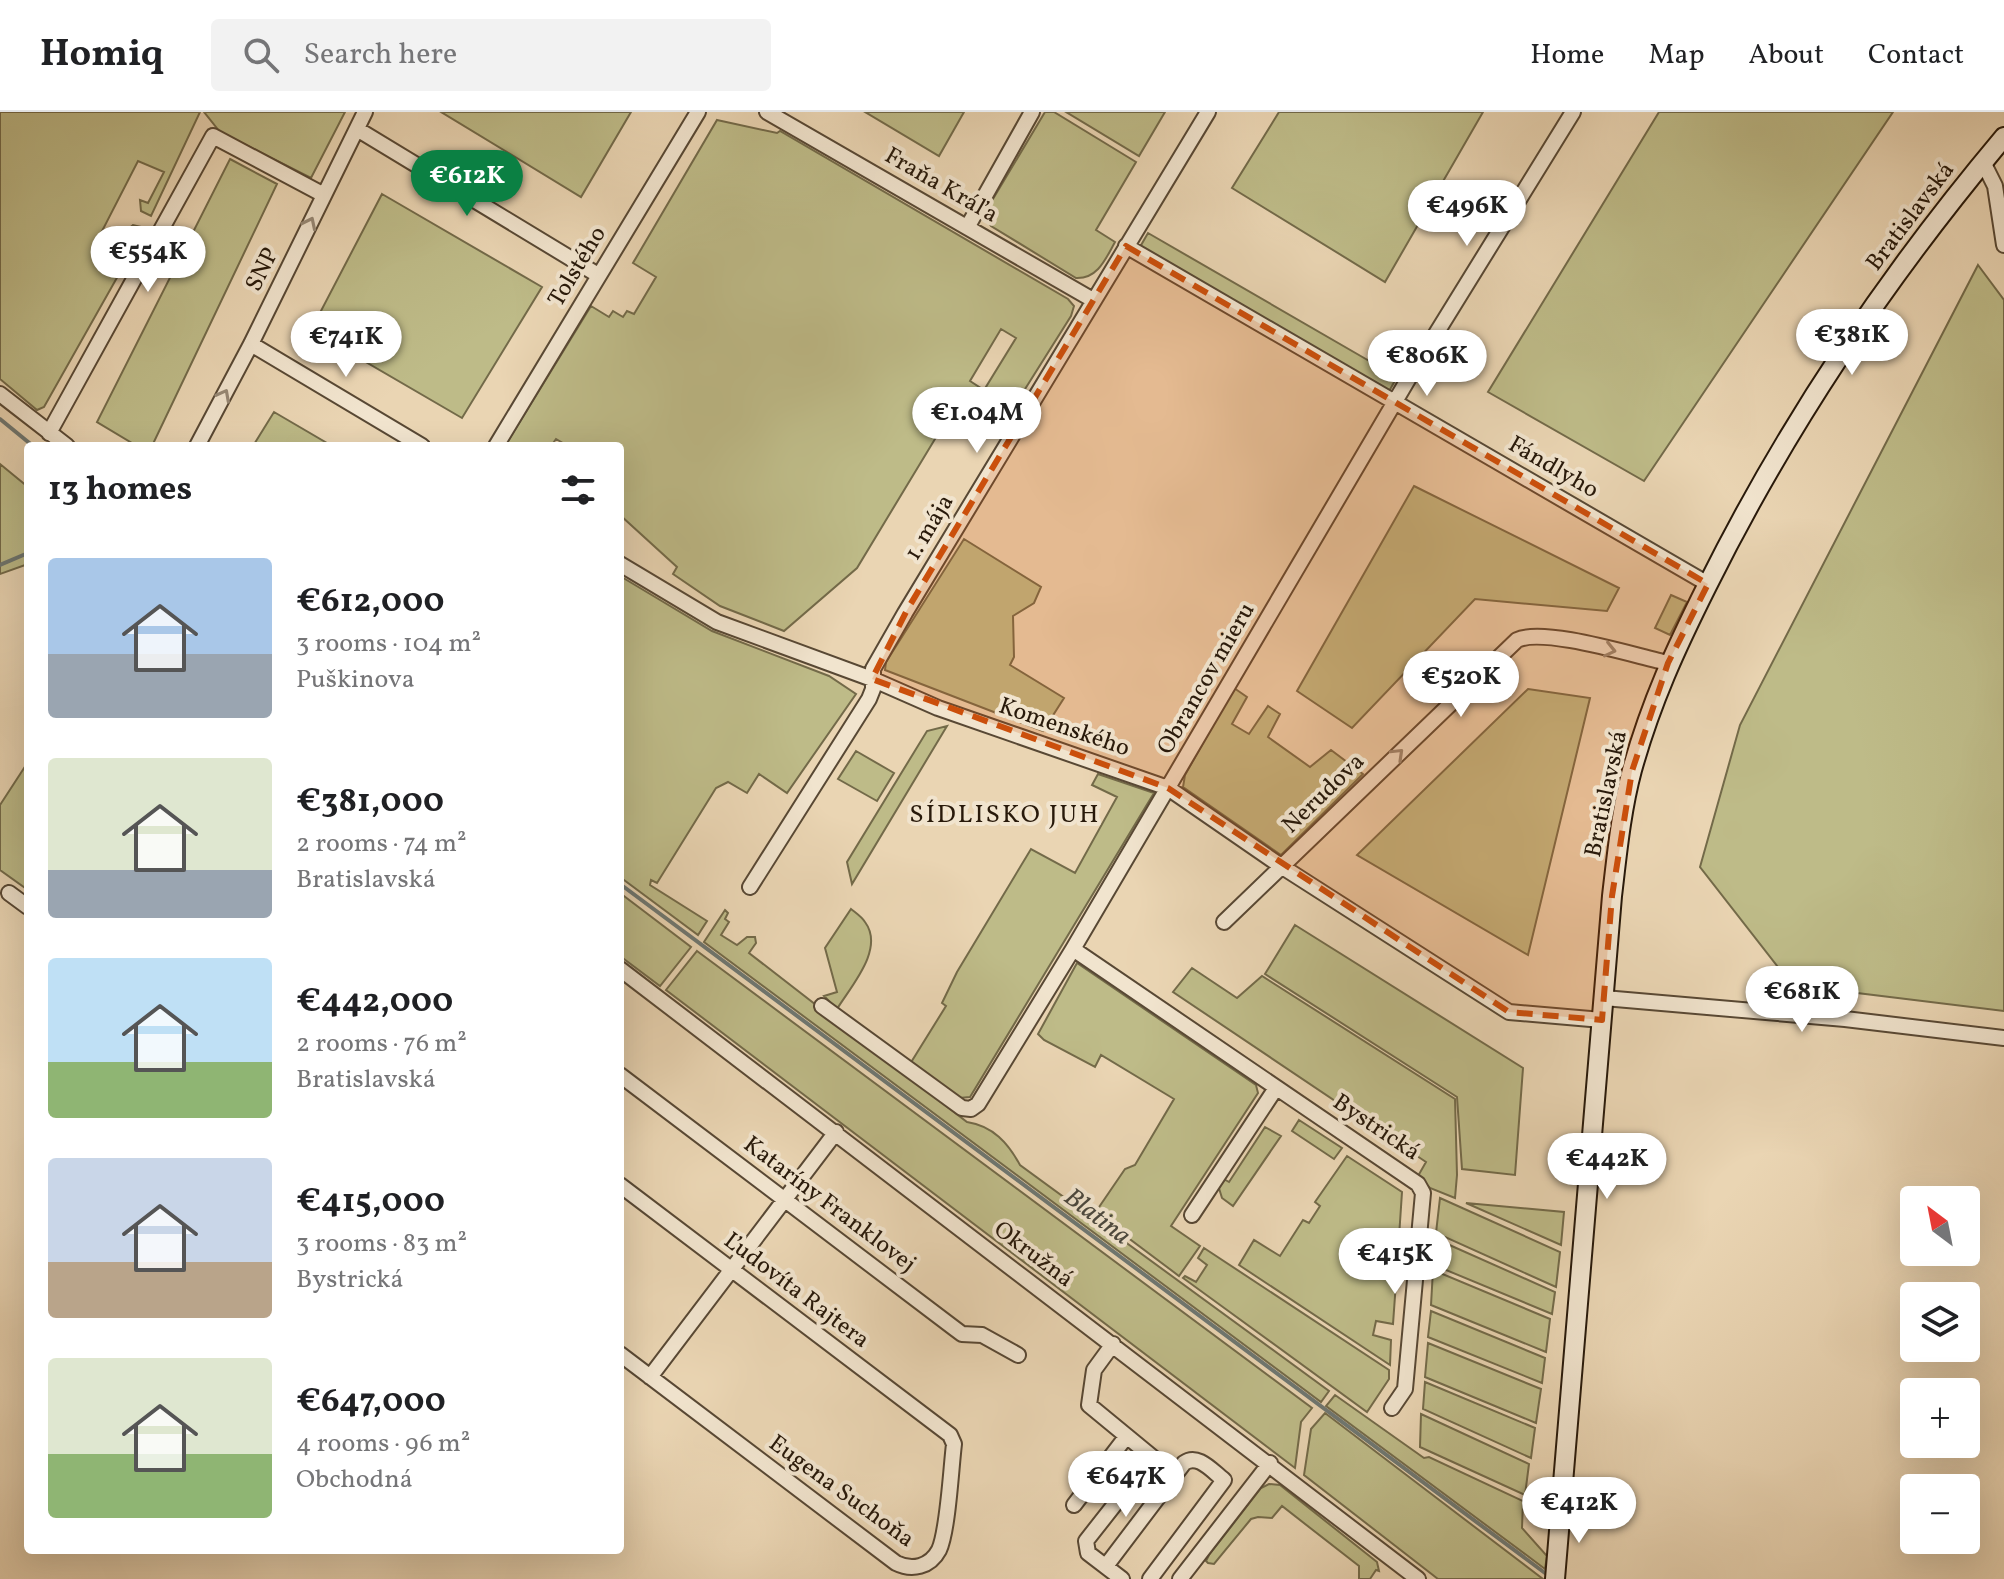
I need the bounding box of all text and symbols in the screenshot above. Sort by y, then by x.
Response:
search box [211,19,771,91]
text: Homiq [40,29,163,82]
icon: search [239,33,283,77]
text: Search here [303,34,457,76]
text: Home [1530,36,1604,75]
text: Map [1648,36,1704,75]
text: About [1748,36,1824,75]
text: Contact [1868,36,1964,75]
street label: Fraňa Kráľa [878,140,1004,232]
pin: €612K [411,150,523,218]
street label: Bratislavská [1859,155,1963,279]
text: €612K [429,158,505,194]
pin: €496K [1411,180,1523,248]
text: €496K [1426,188,1508,224]
one-way arrow [300,217,316,232]
street label: Tolstého [541,220,615,314]
pin: €554K [92,226,204,294]
text: €554K [109,234,187,270]
street label: SNP [238,242,288,298]
pin: €381K [1796,309,1908,377]
pin: €741K [290,311,402,379]
text: €381K [1814,317,1890,353]
text: €741K [309,319,383,355]
pin: €806K [1371,330,1483,398]
text: €806K [1386,338,1468,374]
pin: €1.04M [912,387,1042,455]
one-way arrow [214,388,229,403]
text: €1.04M [930,395,1024,431]
street label: Fándlyho [1501,428,1605,508]
text: 13 homes [48,467,192,514]
icon: filters [556,468,600,512]
street label: 1. mája [897,489,963,567]
text: €612,000 [296,579,444,626]
icon: home [112,590,208,686]
street label: Obrancov mieru [1150,597,1264,761]
text: 3 rooms · 104 m² [296,626,481,662]
one-way arrow [1602,641,1616,658]
pin: €520K [1405,651,1517,719]
text: €520K [1421,659,1501,695]
text: Puškinova [296,662,415,698]
street label: Komenského [994,690,1134,766]
street label: Bratislavská [1577,727,1637,861]
street label: Nerudova [1275,746,1373,842]
one-way arrow [1388,749,1403,763]
text: €381,000 [296,779,444,826]
icon: home [112,790,208,886]
district label: SÍDLISKO JUH [909,797,1101,833]
text: 2 rooms · 74 m² [296,826,467,862]
text: Bratislavská [296,862,436,898]
pin: €681K [1746,966,1858,1034]
text: €681K [1764,974,1840,1010]
text: €442,000 [296,979,453,1026]
icon: home [112,990,208,1086]
text: 2 rooms · 76 m² [296,1026,467,1062]
text: Bratislavská [296,1062,436,1098]
street label: Bystrická [1325,1086,1427,1170]
street label: Kataríny Franklovej [736,1129,922,1281]
pin: €442K [1551,1133,1663,1201]
text: €442K [1565,1141,1649,1177]
text: €415,000 [296,1179,445,1226]
water label: Blatina [1056,1180,1138,1254]
north arrow [1900,1186,1980,1266]
map controls [1900,1186,1980,1554]
icon: home [112,1190,208,1286]
street label: Okružná [986,1214,1080,1296]
street label: Ľudovíta Rajtera [716,1225,876,1357]
text: 3 rooms · 83 m² [296,1226,467,1262]
pin: €415K [1339,1228,1451,1296]
text: €415K [1357,1236,1433,1272]
text: Bystrická [296,1262,403,1298]
button: layers [1900,1282,1980,1362]
button: + [1900,1378,1980,1458]
text: €647,000 [296,1379,446,1426]
icon: home [112,1390,208,1486]
text: 4 rooms · 96 m² [296,1426,470,1462]
street label: Eugena Suchoňa [761,1427,921,1557]
pin: €647K [1070,1451,1182,1519]
text: €647K [1086,1459,1166,1495]
text: Obchodná [296,1462,413,1498]
button: − [1900,1474,1980,1554]
pin: €412K [1523,1477,1635,1545]
text: €412K [1540,1485,1618,1521]

